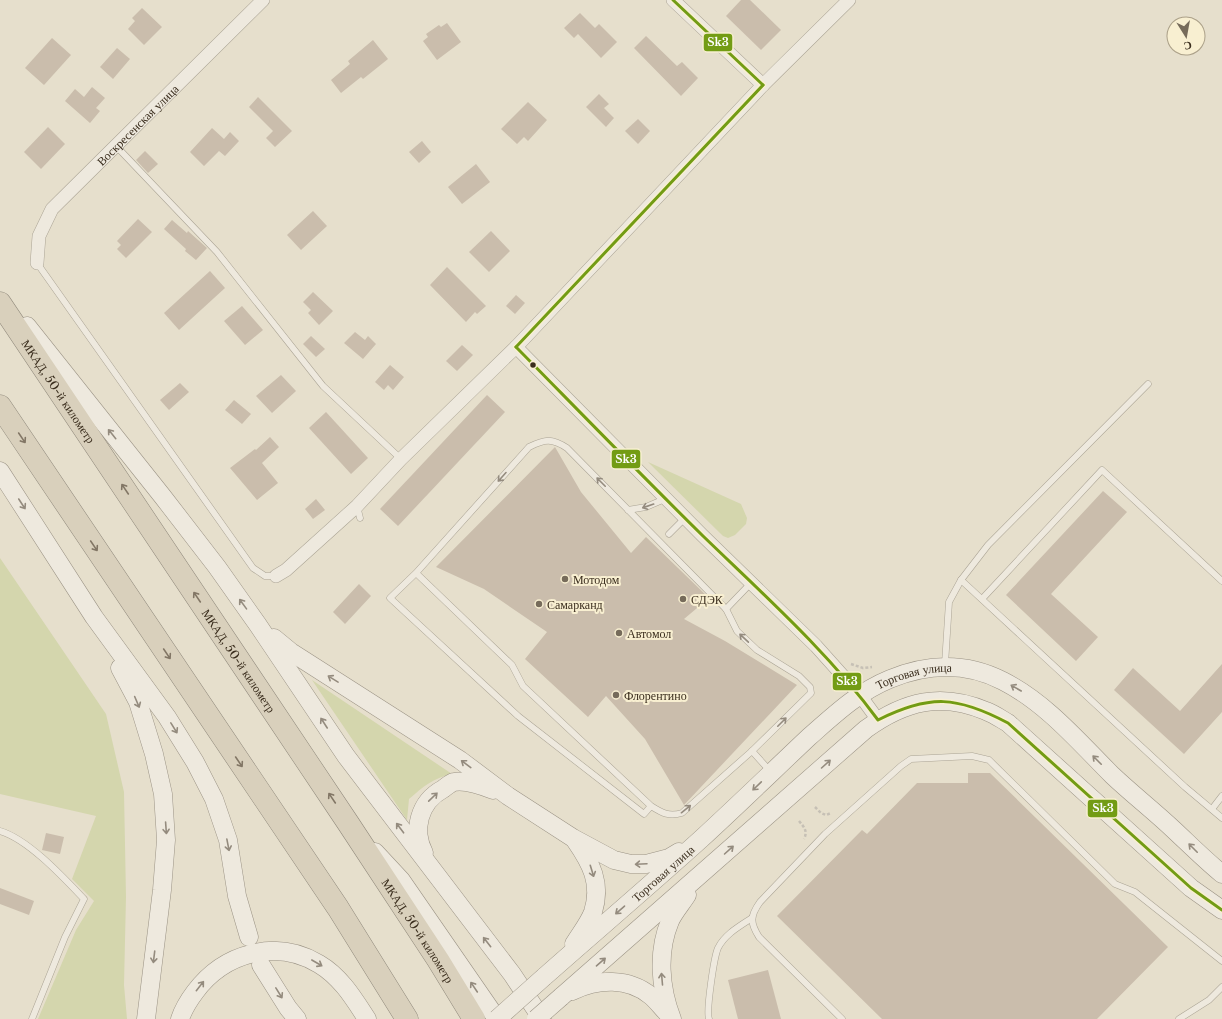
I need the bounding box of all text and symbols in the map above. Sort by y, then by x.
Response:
north arrow [1166,16,1206,56]
line badge: Sk3 [703,33,733,52]
text: Sk3 [707,35,729,49]
text: С [1183,38,1193,53]
street label: Воскресенская улица [93,80,182,168]
street label: МКАД, 50-й километр [19,336,99,446]
unlabelled marker [528,360,538,370]
one-way arrow [108,429,117,440]
one-way arrow [18,432,26,443]
line badge: Sk3 [611,449,641,469]
text: Sk3 [615,452,637,466]
one-way arrow [497,472,507,482]
one-way arrow [596,478,606,487]
one-way arrow [121,484,129,495]
one-way arrow [18,498,26,510]
one-way arrow [642,503,655,510]
one-way arrow [90,540,98,551]
place label: Мотодом [573,572,620,587]
marker: Мотодом [560,574,570,584]
one-way arrow [193,592,201,603]
place label: СДЭК [691,592,724,607]
marker: СДЭК [678,594,688,604]
place label: Самарканд [547,597,603,612]
one-way arrow [239,598,247,609]
marker: Самарканд [534,599,544,609]
street label: МКАД, 50-й километр [199,606,279,715]
place label: Автомол [627,626,671,641]
marker: Автомол [614,628,624,638]
one-way arrow [739,633,750,642]
one-way arrow [163,648,171,659]
street label: Торговая улица [873,659,953,692]
line badge: Sk3 [832,672,862,691]
one-way arrow [327,674,339,682]
text: Sk3 [836,674,858,688]
one-way arrow [1010,683,1022,691]
place label: Флорентино [624,688,687,703]
marker: Флорентино [611,690,621,700]
one-way arrow [134,695,141,707]
one-way arrow [777,717,787,727]
one-way arrow [320,718,328,729]
one-way arrow [170,722,178,733]
one-way arrow [1092,755,1102,765]
one-way arrow [235,756,243,767]
one-way arrow [821,759,831,768]
one-way arrow [460,760,471,768]
one-way arrow [752,781,762,790]
one-way arrow [428,792,438,802]
one-way arrow [328,793,336,804]
line badge: Sk3 [1087,799,1118,818]
text: Sk3 [1092,801,1114,815]
one-way arrow [681,805,691,814]
one-way arrow [162,821,169,834]
one-way arrow [396,822,405,833]
one-way arrow [225,838,233,851]
street label: Торговая улица [628,841,698,905]
one-way arrow [1188,843,1198,853]
one-way arrow [724,845,734,855]
one-way arrow [635,860,648,868]
one-way arrow [589,865,596,878]
street label: МКАД, 50-й километр [379,875,457,985]
one-way arrow [614,906,625,915]
one-way arrow [483,936,491,947]
one-way arrow [150,950,158,963]
one-way arrow [596,957,606,967]
one-way arrow [311,960,323,967]
one-way arrow [659,973,666,986]
one-way arrow [195,980,204,991]
one-way arrow [470,982,478,993]
one-way arrow [275,987,283,999]

